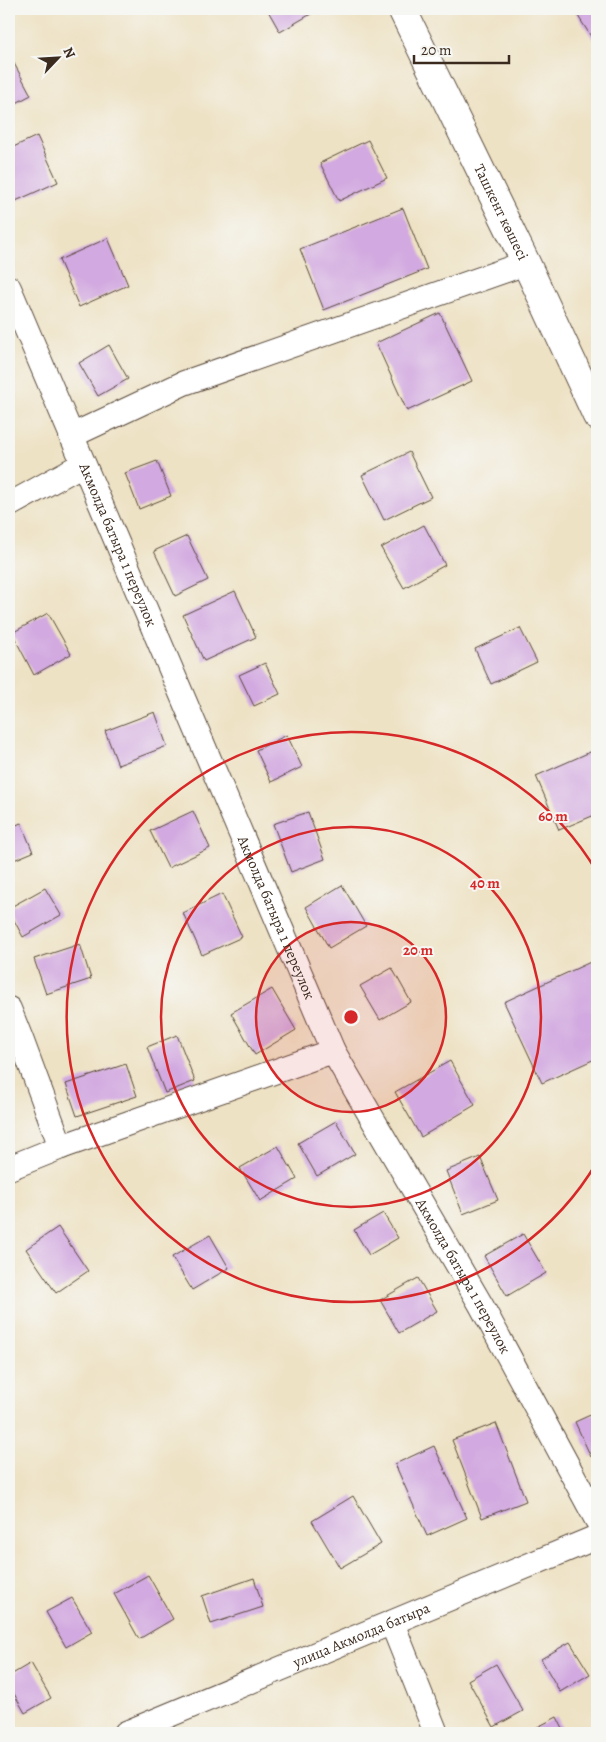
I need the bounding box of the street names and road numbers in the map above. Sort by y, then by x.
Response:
street label: Ташкент көшесі [469,161,533,263]
street label: Акмолда батыра 1 переулок [74,459,162,630]
street label: Акмолда батыра 1 переулок [232,832,320,1003]
street label: Акмолда батыра 1 переулок [411,1194,516,1357]
street label: улица Акмолда батыра [289,1598,433,1673]

